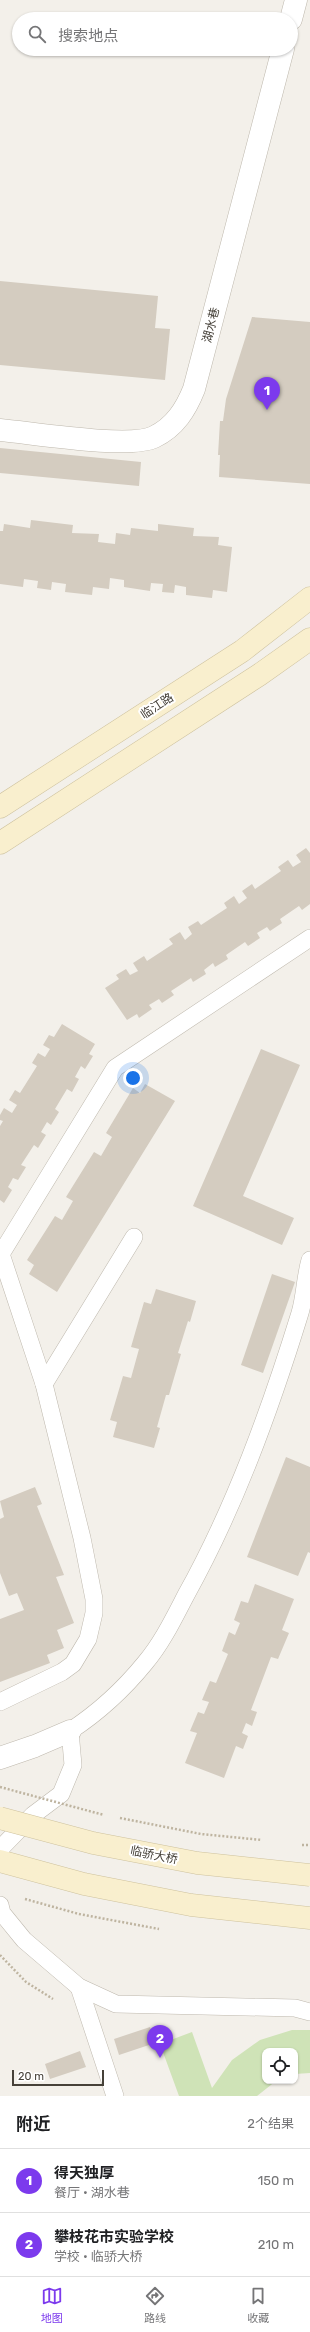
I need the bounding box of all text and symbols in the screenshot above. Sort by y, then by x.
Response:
search box [12,12,298,56]
icon: search [26,23,48,45]
text: 搜索地点 [58,27,118,45]
street label: 湖水巷 [200,306,222,344]
pin: 1 [254,377,280,410]
street label: 临江路 [138,690,176,722]
your location [123,1068,143,1088]
street label: 临骄大桥 [129,1844,179,1866]
pin: 2 [147,2025,173,2058]
map controls [262,2048,298,2084]
button: locate [262,2048,298,2084]
scale bar [12,2068,104,2087]
text: 20 m [18,2070,44,2083]
text: 附近 [16,2114,50,2134]
text: 2个结果 [247,2116,294,2131]
text: 得天独厚 [54,2164,114,2182]
text: 1 [26,2173,32,2188]
text: 150 m [258,2173,294,2188]
text: 餐厅 · 湖水巷 [54,2185,130,2200]
text: 攀枝花市实验学校 [54,2228,174,2246]
text: 2 [25,2237,33,2252]
text: 210 m [258,2237,294,2252]
text: 学校 · 临骄大桥 [54,2249,143,2264]
tab: 地图 [41,2285,63,2325]
tab: 路线 [144,2285,166,2325]
tab: 收藏 [247,2285,269,2325]

